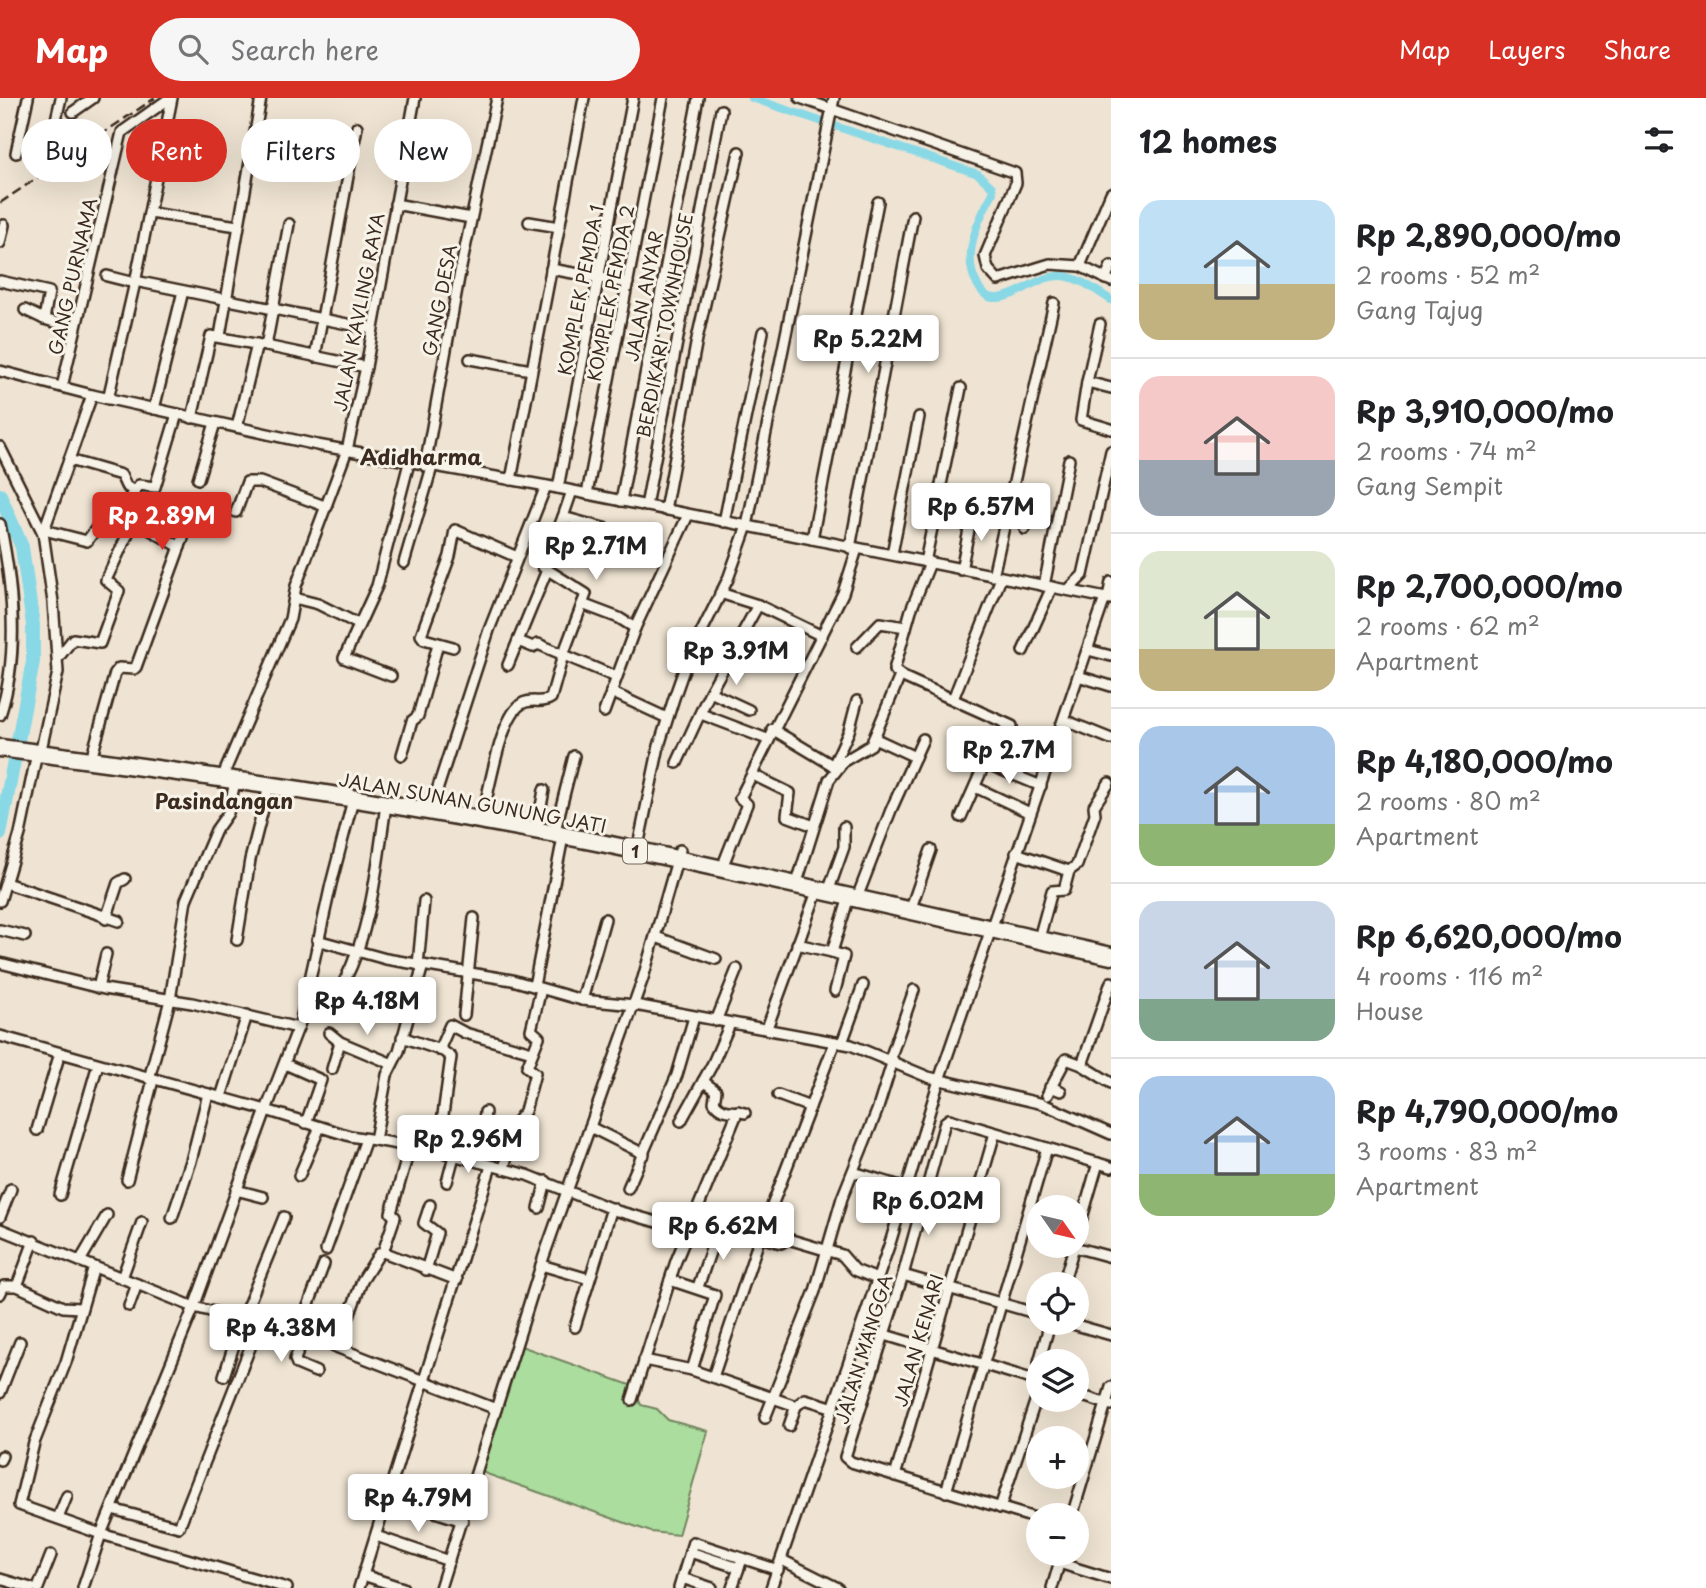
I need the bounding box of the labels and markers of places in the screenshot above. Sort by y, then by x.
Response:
pin: Rp 5.22M [796,316,940,375]
pin: Rp 6.57M [909,484,1053,543]
pin: Rp 2.89M [90,492,234,552]
pin: Rp 2.71M [524,522,668,582]
pin: Rp 3.91M [664,628,808,687]
pin: Rp 2.7M [944,726,1074,786]
pin: Rp 4.18M [295,978,439,1037]
pin: Rp 2.96M [396,1116,540,1175]
pin: Rp 6.02M [856,1178,1000,1237]
pin: Rp 6.62M [651,1202,795,1262]
pin: Rp 4.38M [209,1304,353,1364]
pin: Rp 4.79M [346,1474,490,1534]

